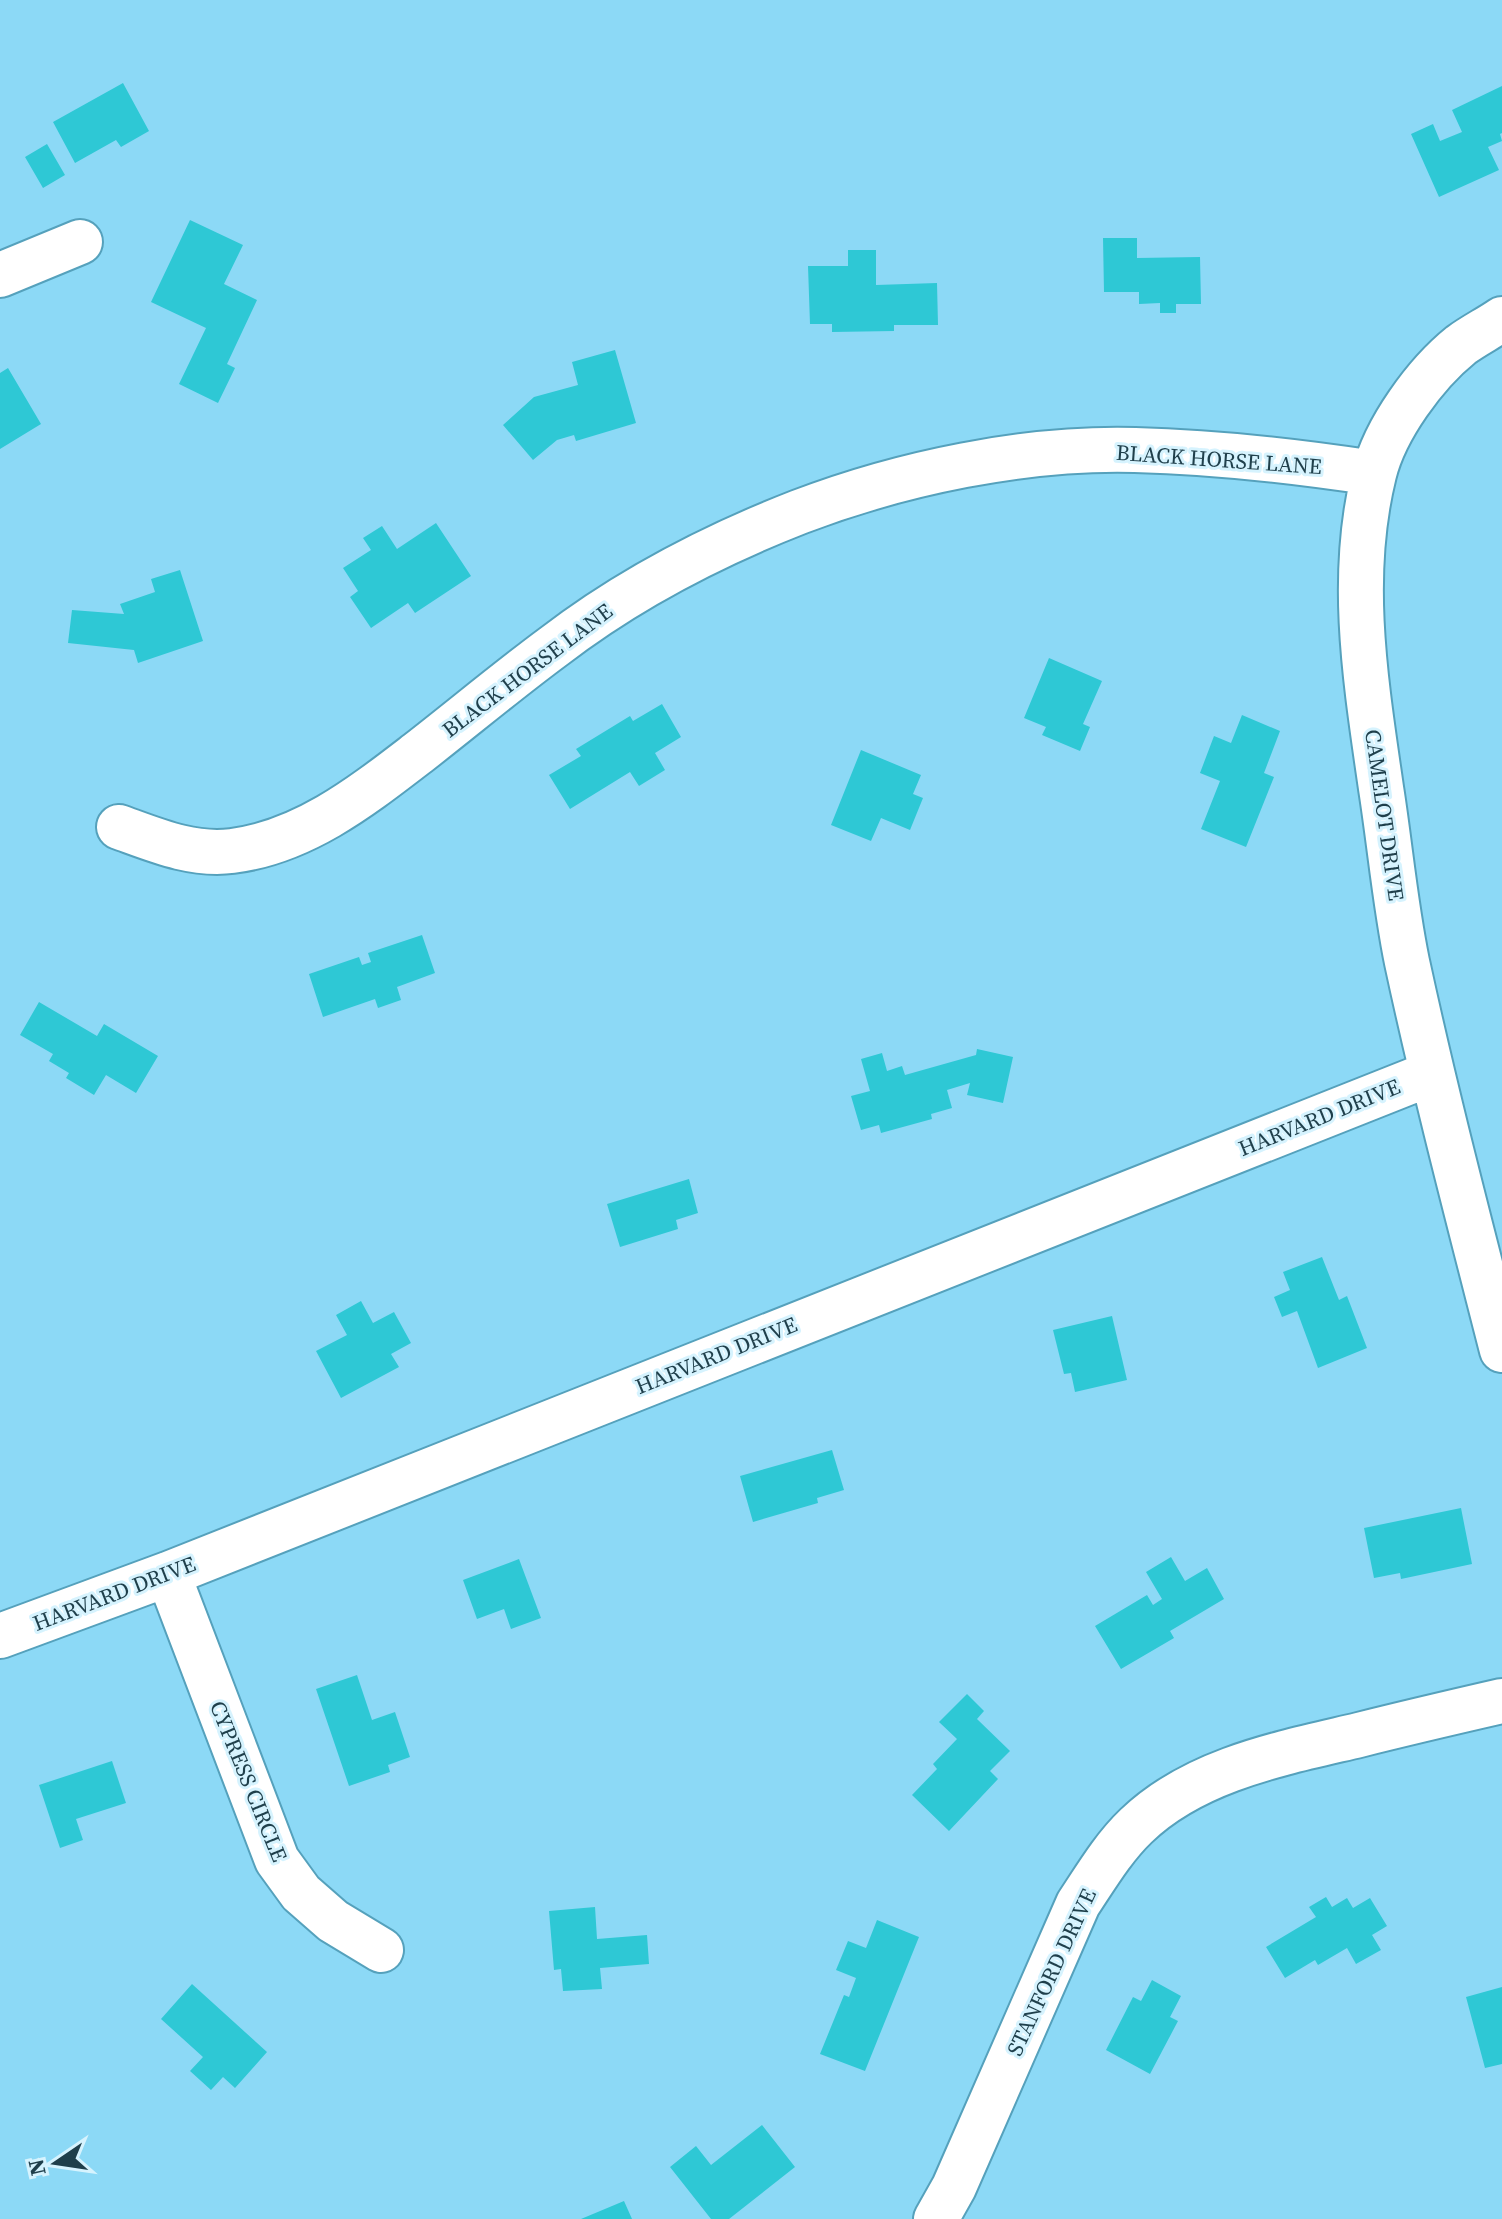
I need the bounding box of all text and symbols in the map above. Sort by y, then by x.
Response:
street label: BLACK HORSE LANE [1115,437,1323,481]
street label: BLACK HORSE LANE [436,596,618,744]
street label: CAMELOT DRIVE [1358,727,1412,903]
street label: HARVARD DRIVE [1234,1071,1404,1163]
street label: HARVARD DRIVE [631,1309,801,1401]
street label: HARVARD DRIVE [28,1548,200,1638]
street label: CYPRESS CIRCLE [203,1696,295,1866]
street label: STANFORD DRIVE [999,1884,1103,2060]
north arrow [16,2123,96,2203]
text: N [20,2156,53,2179]

